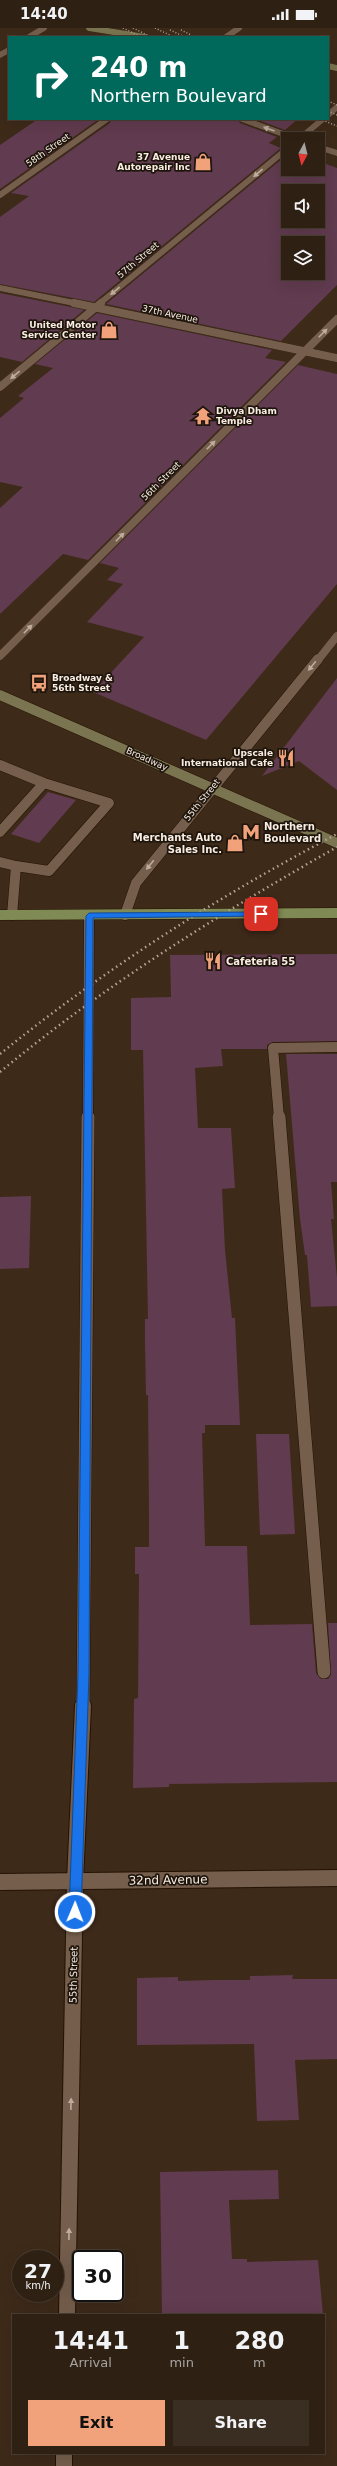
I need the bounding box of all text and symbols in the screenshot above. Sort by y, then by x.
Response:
text: 14:40 [20,5,68,23]
text: 240 m [90,51,187,84]
icon: right [24,52,76,104]
text: Northern Boulevard [90,85,267,106]
one-way arrow [263,126,275,132]
street label: 58th Street [24,131,72,169]
north arrow [281,132,325,176]
map controls [281,132,325,280]
place label: 37 Avenue Autorepair Inc [117,152,190,172]
shop icon: 37 Avenue Autorepair Inc [193,152,213,172]
one-way arrow [253,168,263,177]
button: sound [281,184,325,228]
button: layers [281,236,325,280]
street label: 57th Street [115,240,161,280]
one-way arrow [109,287,120,296]
street label: 37th Avenue [141,303,199,325]
place label: United Motor Service Center [21,320,97,340]
shop icon: United Motor Service Center [99,320,119,340]
one-way arrow [318,328,328,338]
one-way arrow [10,370,20,379]
temple icon: Divya Dham Temple [193,406,213,426]
place label: Divya Dham Temple [216,406,277,426]
one-way arrow [206,440,216,450]
street label: 56th Street [139,459,183,503]
one-way arrow [115,532,124,542]
one-way arrow [23,624,33,634]
one-way arrow [308,661,317,672]
bus stop icon: Broadway & 56th Street [29,673,49,693]
place label: Broadway & 56th Street [52,673,113,693]
street label: Broadway [125,745,170,773]
place label: Upscale International Cafe [181,748,273,768]
restaurant icon: Upscale International Cafe [276,748,296,768]
street label: 55th Street [182,777,222,823]
place label: Northern Boulevard [264,821,321,844]
metro station icon: Northern Boulevard [241,822,261,842]
place label: Merchants Auto Sales Inc. [133,832,222,855]
shop icon: Merchants Auto Sales Inc. [225,833,245,853]
one-way arrow [146,859,155,870]
pin [244,897,278,931]
icon: arrive [250,903,272,925]
restaurant icon: Cafeteria 55 [203,951,223,971]
place label: Cafeteria 55 [226,956,295,967]
street label: 32nd Avenue [128,1872,208,1888]
position arrow [54,1891,96,1933]
street label: 55th Street [68,1947,79,2003]
one-way arrow [68,2097,74,2110]
one-way arrow [65,2228,72,2240]
speed limit sign: 30 [72,2250,124,2302]
text: 27 [24,2259,52,2283]
text: km/h [25,2280,51,2291]
text: 14:41 [52,2327,129,2355]
text: 1 [173,2327,190,2355]
text: 280 [234,2327,284,2355]
text: Arrival [70,2355,112,2370]
text: min [169,2355,194,2370]
text: m [253,2355,266,2370]
button: Exit [28,2400,165,2446]
button: Share [173,2400,309,2446]

